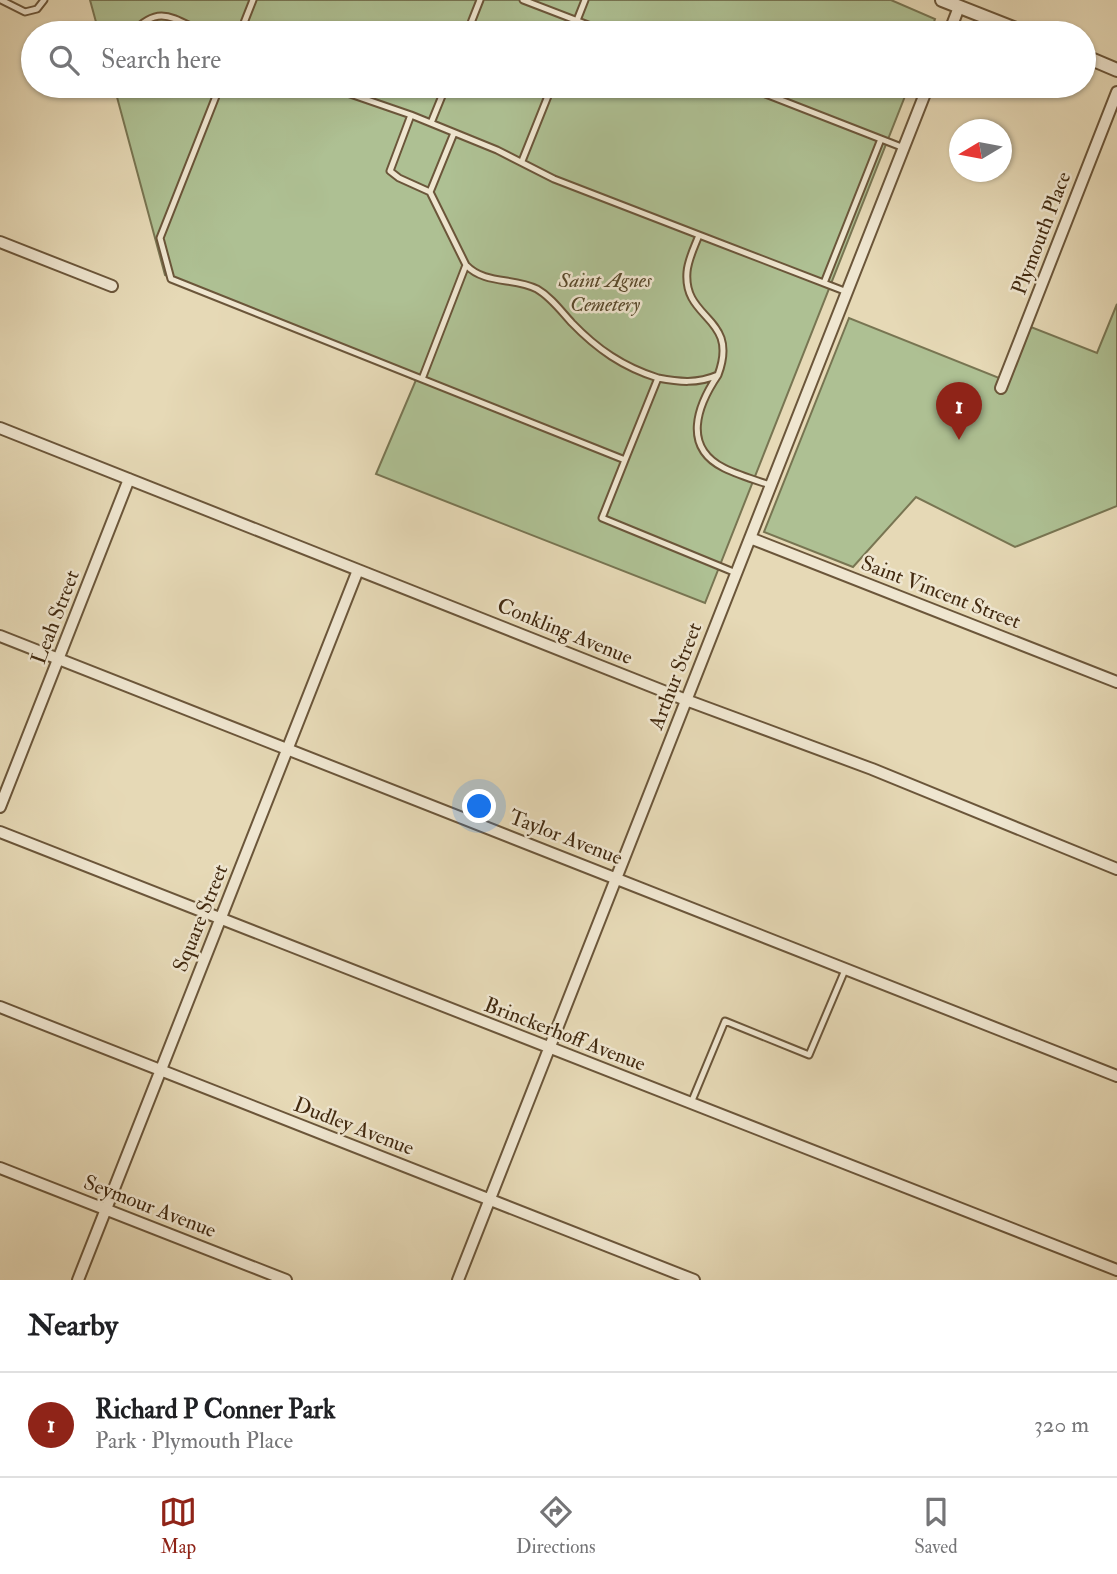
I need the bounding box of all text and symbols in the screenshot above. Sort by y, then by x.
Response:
search box [21,21,1096,98]
icon: search [45,41,83,79]
text: Search here [101,44,221,76]
north arrow [949,119,1012,182]
street label: Plymouth Place [1006,168,1077,299]
park label: Saint Agnes Cemetery [557,267,653,318]
pin: 1 [936,382,982,440]
street label: Saint Vincent Street [857,550,1025,635]
street label: Leah Street [25,566,86,668]
street label: Conkling Avenue [493,592,637,671]
street label: Arthur Street [642,619,708,734]
your location [462,789,496,823]
street label: Taylor Avenue [505,803,627,872]
street label: Square Street [167,860,234,976]
street label: Brinckerhoff Avenue [480,991,650,1078]
street label: Dudley Avenue [290,1091,418,1162]
street label: Seymour Avenue [80,1169,220,1244]
text: Nearby [28,1307,118,1344]
text: Richard P Conner Park [95,1394,335,1426]
text: 1 [47,1410,55,1439]
text: 320 m [1034,1410,1089,1439]
text: Park · Plymouth Place [95,1426,293,1455]
tab: Map [159,1493,197,1559]
tab: Directions [516,1493,596,1559]
tab: Saved [914,1493,958,1559]

